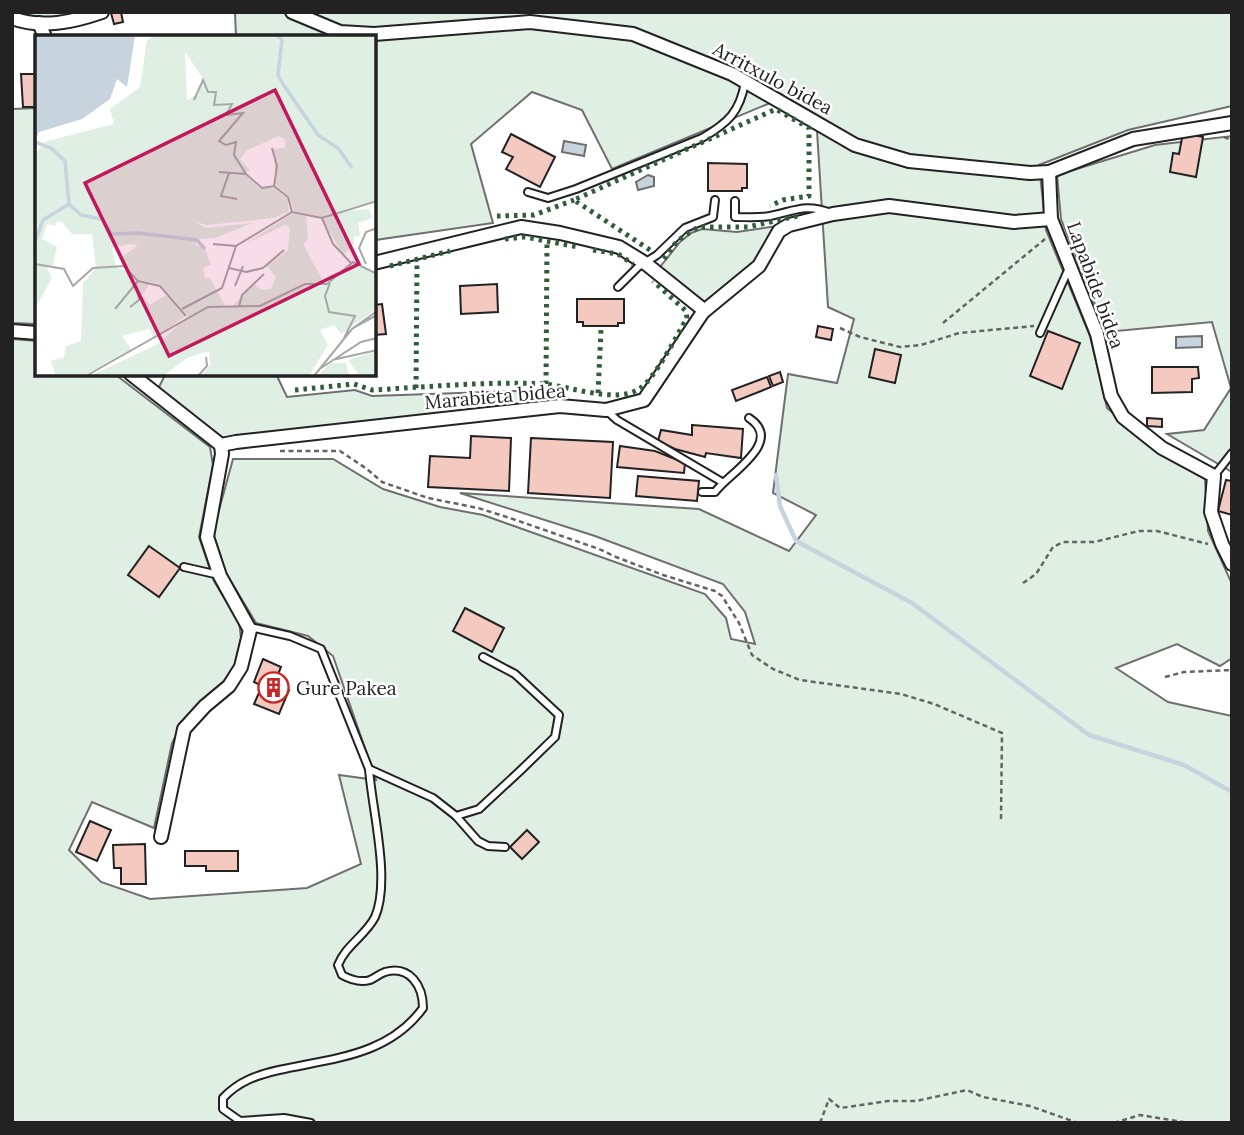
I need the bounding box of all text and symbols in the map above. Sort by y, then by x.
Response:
inset map [35,35,376,376]
street label: Arritxulo bidea [708,36,837,120]
street label: Lapabide bidea [1062,218,1130,352]
street label: Marabieta bidea [423,378,567,414]
building icon: Gure Pakea [256,671,290,705]
place label: Gure Pakea [296,676,397,700]

